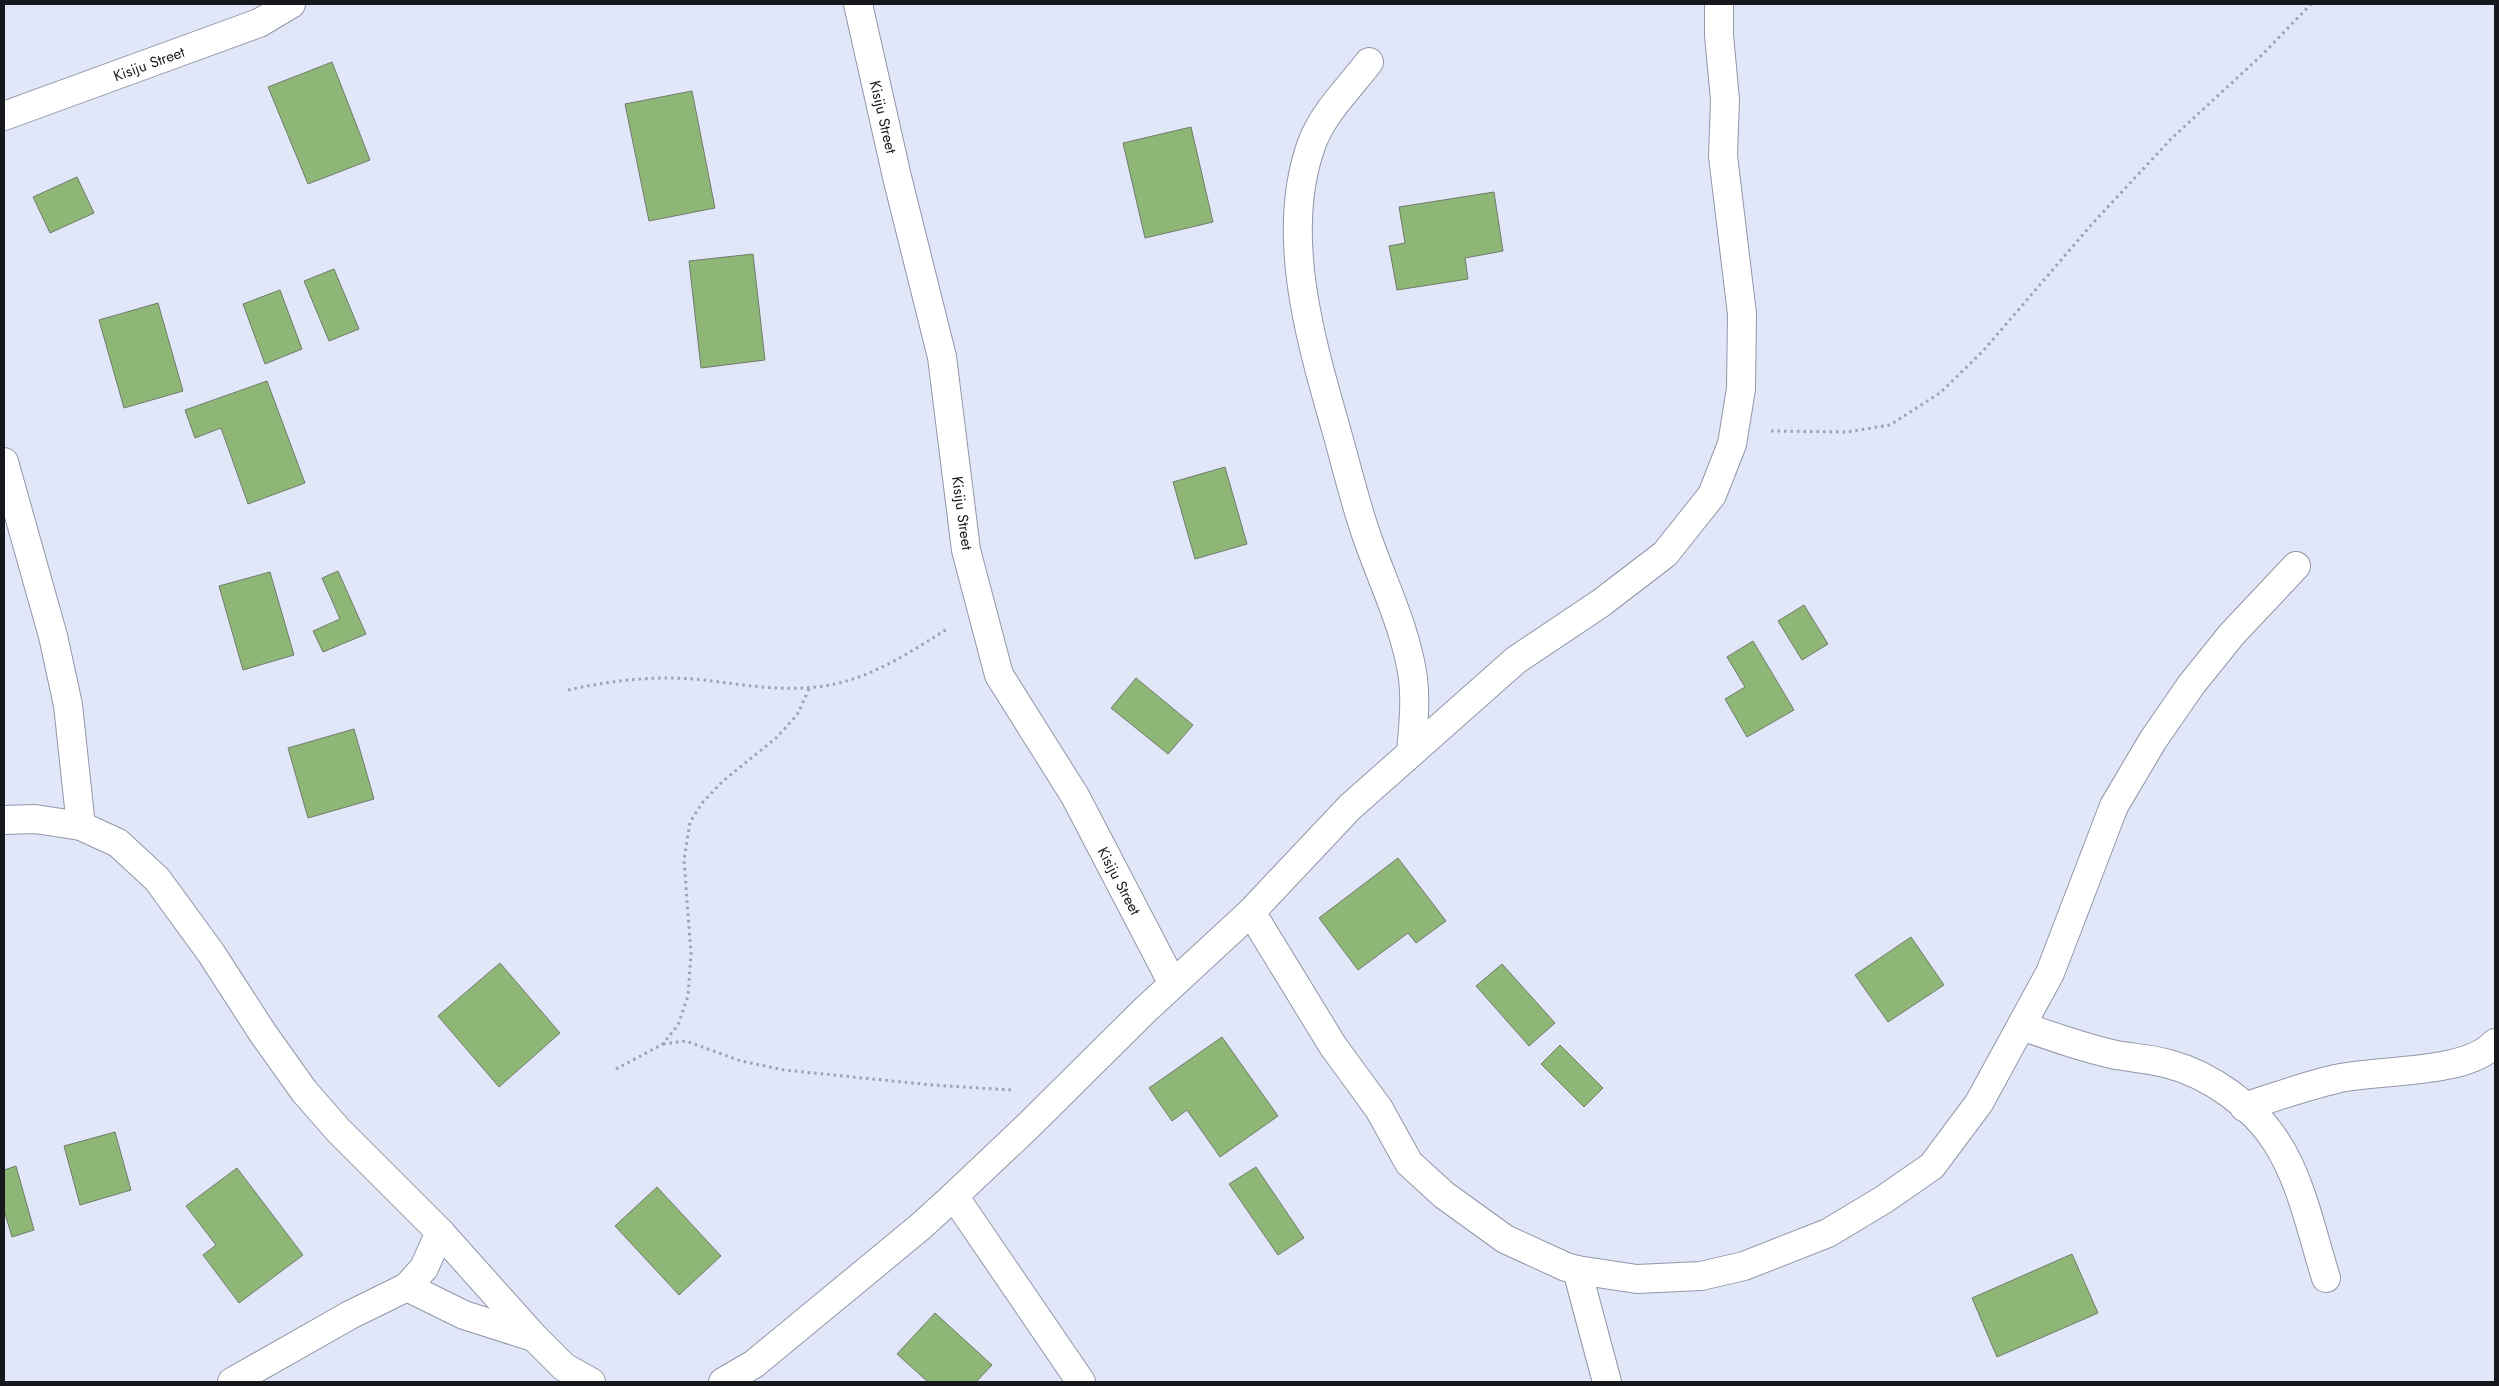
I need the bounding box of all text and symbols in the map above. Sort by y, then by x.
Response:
street label: Kisiju Street [110,41,188,87]
street label: Kisiju Street [864,78,902,156]
street label: Kisiju Street [946,475,978,552]
street label: Kisiju Street [1092,843,1146,919]

